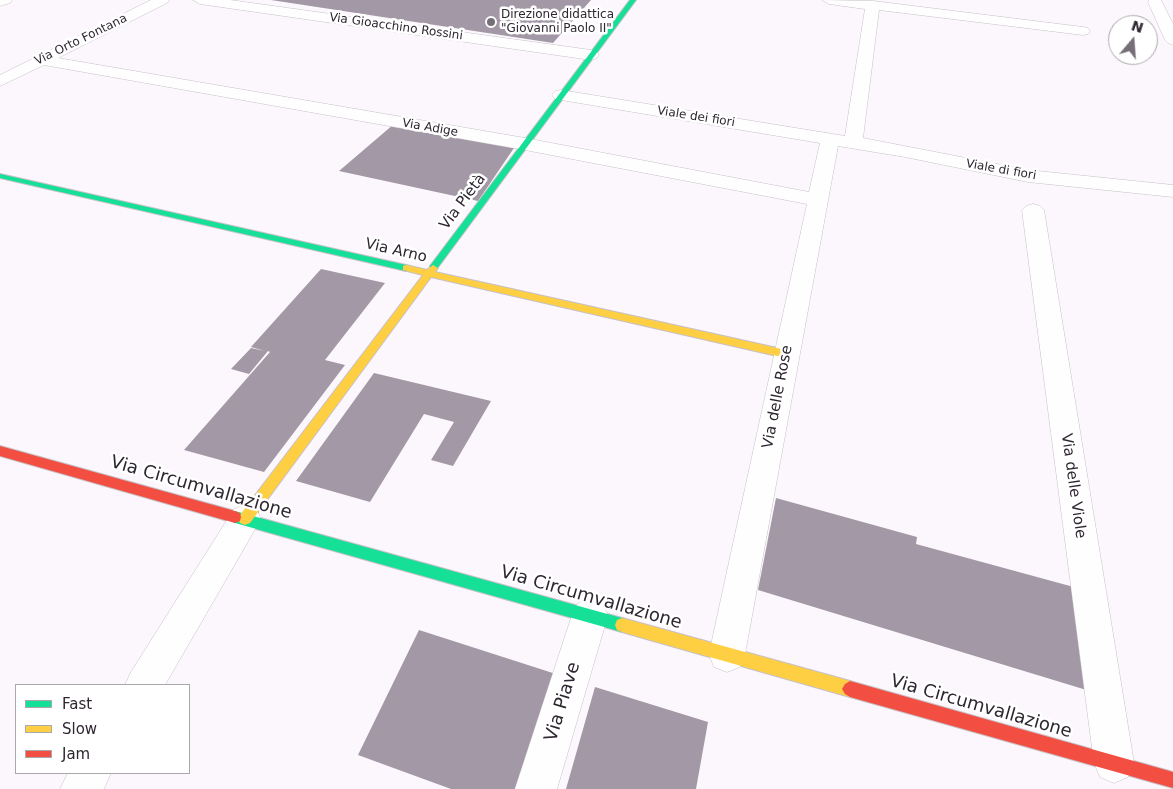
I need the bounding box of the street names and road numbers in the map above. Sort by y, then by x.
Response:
street label: Via Orto Fontana [32,11,130,69]
street label: Via Gioacchino Rossini [328,11,464,43]
street label: Viale dei fiori [656,104,736,130]
street label: Via Adige [401,116,459,140]
street label: Viale di fiori [965,157,1037,183]
street label: Via Pietà [436,171,490,233]
street label: Via Arno [363,235,429,267]
street label: Via delle Rose [759,344,797,450]
street label: Via delle Viole [1057,432,1089,540]
street label: Via Circumvallazione [108,452,294,524]
street label: Via Circumvallazione [498,562,684,634]
street label: Via Piave [541,660,585,744]
street label: Via Circumvallazione [888,671,1074,743]

